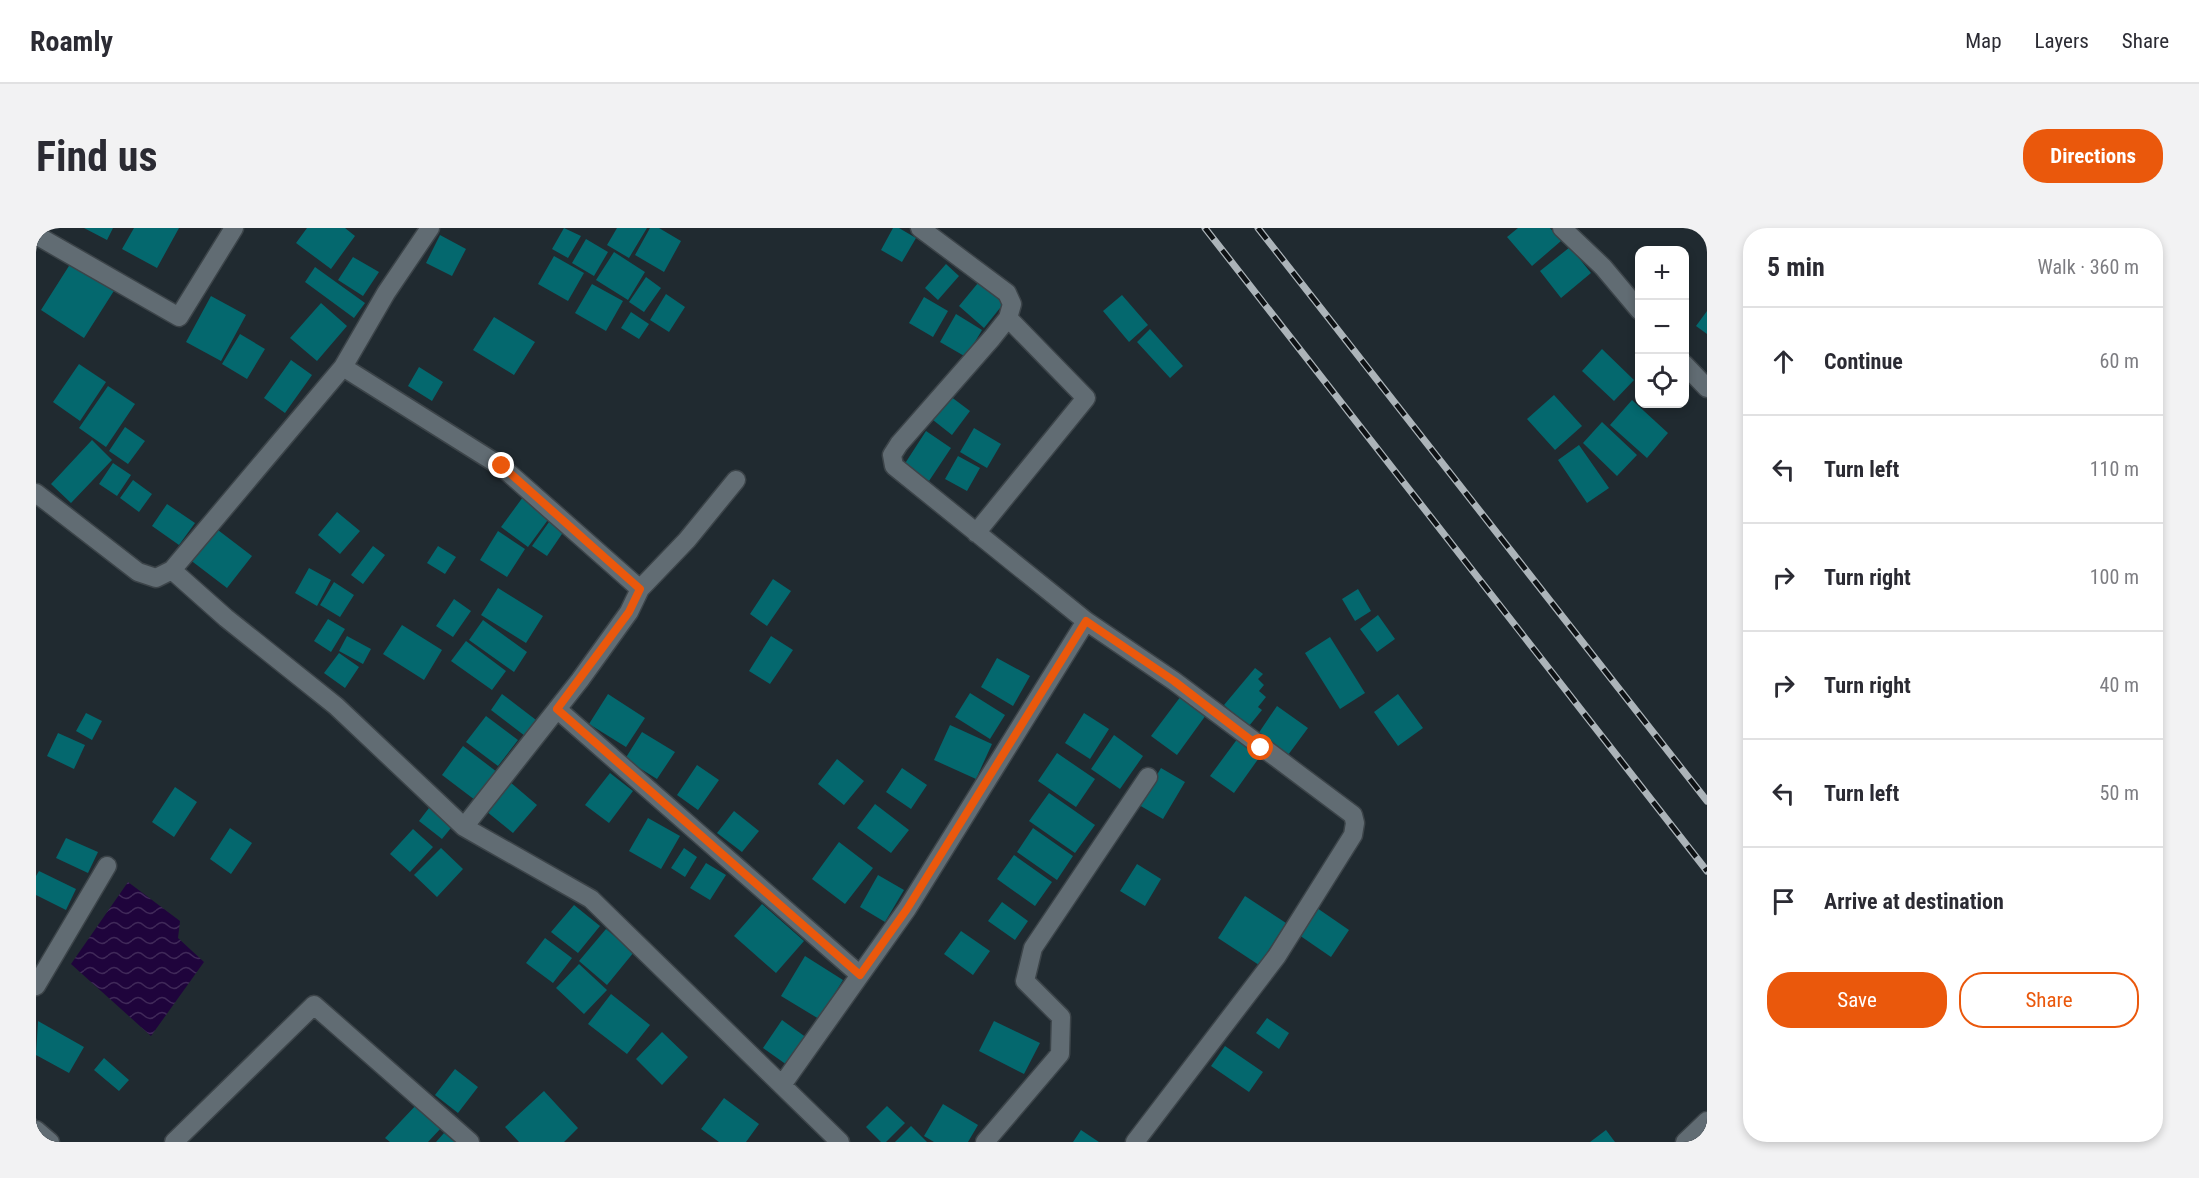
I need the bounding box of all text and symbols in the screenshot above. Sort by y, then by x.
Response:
text: Roamly [30,25,113,58]
text: Map [1965,29,2002,53]
text: Layers [2035,29,2089,53]
text: Share [2122,29,2169,53]
button: Directions [2023,129,2163,183]
text: Find us [36,132,157,181]
map controls [1635,246,1689,408]
button: + [1635,246,1689,300]
text: 5 min [1767,252,1825,282]
text: Walk · 360 m [2038,255,2139,279]
button: − [1635,300,1689,354]
icon: ahead [1767,345,1800,378]
text: Continue [1824,349,1903,374]
text: 60 m [2100,349,2139,373]
button: locate [1635,354,1689,408]
route end [488,452,514,478]
icon: left [1767,453,1800,486]
text: Turn left [1824,457,1899,482]
text: 110 m [2090,457,2139,481]
icon: right [1767,561,1800,594]
text: Turn right [1824,565,1911,590]
text: 100 m [2090,565,2139,589]
icon: right [1767,669,1800,702]
text: Turn right [1824,673,1911,698]
text: 40 m [2100,673,2139,697]
route start [1247,734,1273,760]
icon: left [1767,777,1800,810]
text: Turn left [1824,781,1899,806]
text: 50 m [2100,781,2139,805]
icon: arrive [1767,885,1800,918]
text: Arrive at destination [1824,889,2004,914]
button: Save [1767,972,1947,1028]
button: Share [1959,972,2139,1028]

